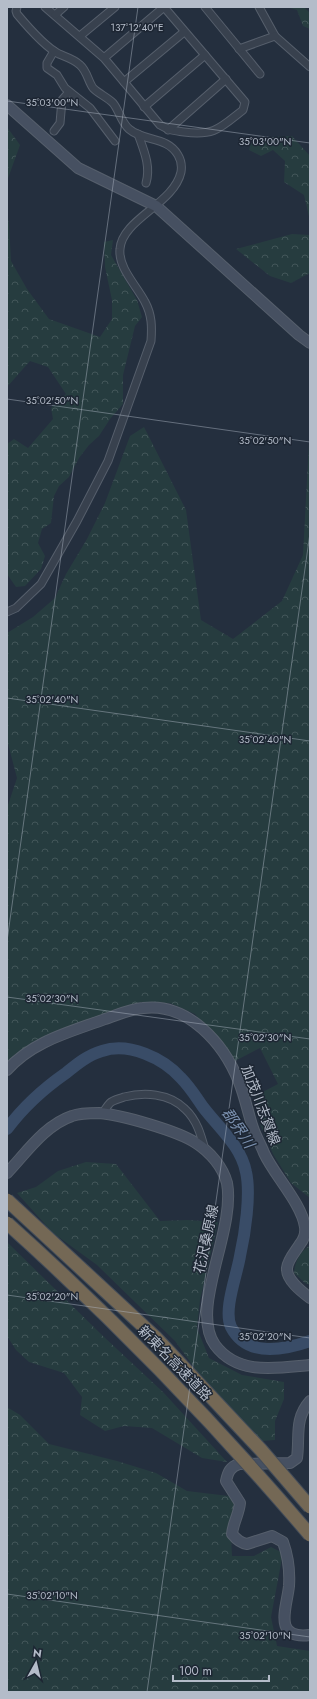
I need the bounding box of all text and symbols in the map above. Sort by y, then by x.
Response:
text: 137°12'40"E [111,20,163,35]
text: 35°03'00"N [26,95,78,110]
text: 35°03'00"N [239,134,291,149]
text: 35°02'50"N [26,393,78,408]
text: 35°02'50"N [239,433,291,448]
text: 35°02'40"N [26,692,78,707]
text: 35°02'40"N [239,732,291,747]
text: 35°02'30"N [26,991,78,1006]
text: 35°02'30"N [239,1030,291,1045]
street label: 加茂川志賀線 [237,1062,285,1148]
water label: 郡界川 [216,1103,261,1154]
street label: 花沢桑原線 [189,1203,223,1275]
text: 35°02'20"N [26,1289,78,1304]
street label: 新東名高速道路 [134,1321,216,1405]
text: 35°02'20"N [239,1329,291,1344]
text: 35°02'10"N [26,1588,78,1603]
text: 35°02'10"N [239,1628,291,1643]
north arrow [16,1643,56,1683]
text: N [32,1645,43,1662]
scale bar [173,1657,269,1683]
text: 100 m [179,1662,212,1680]

